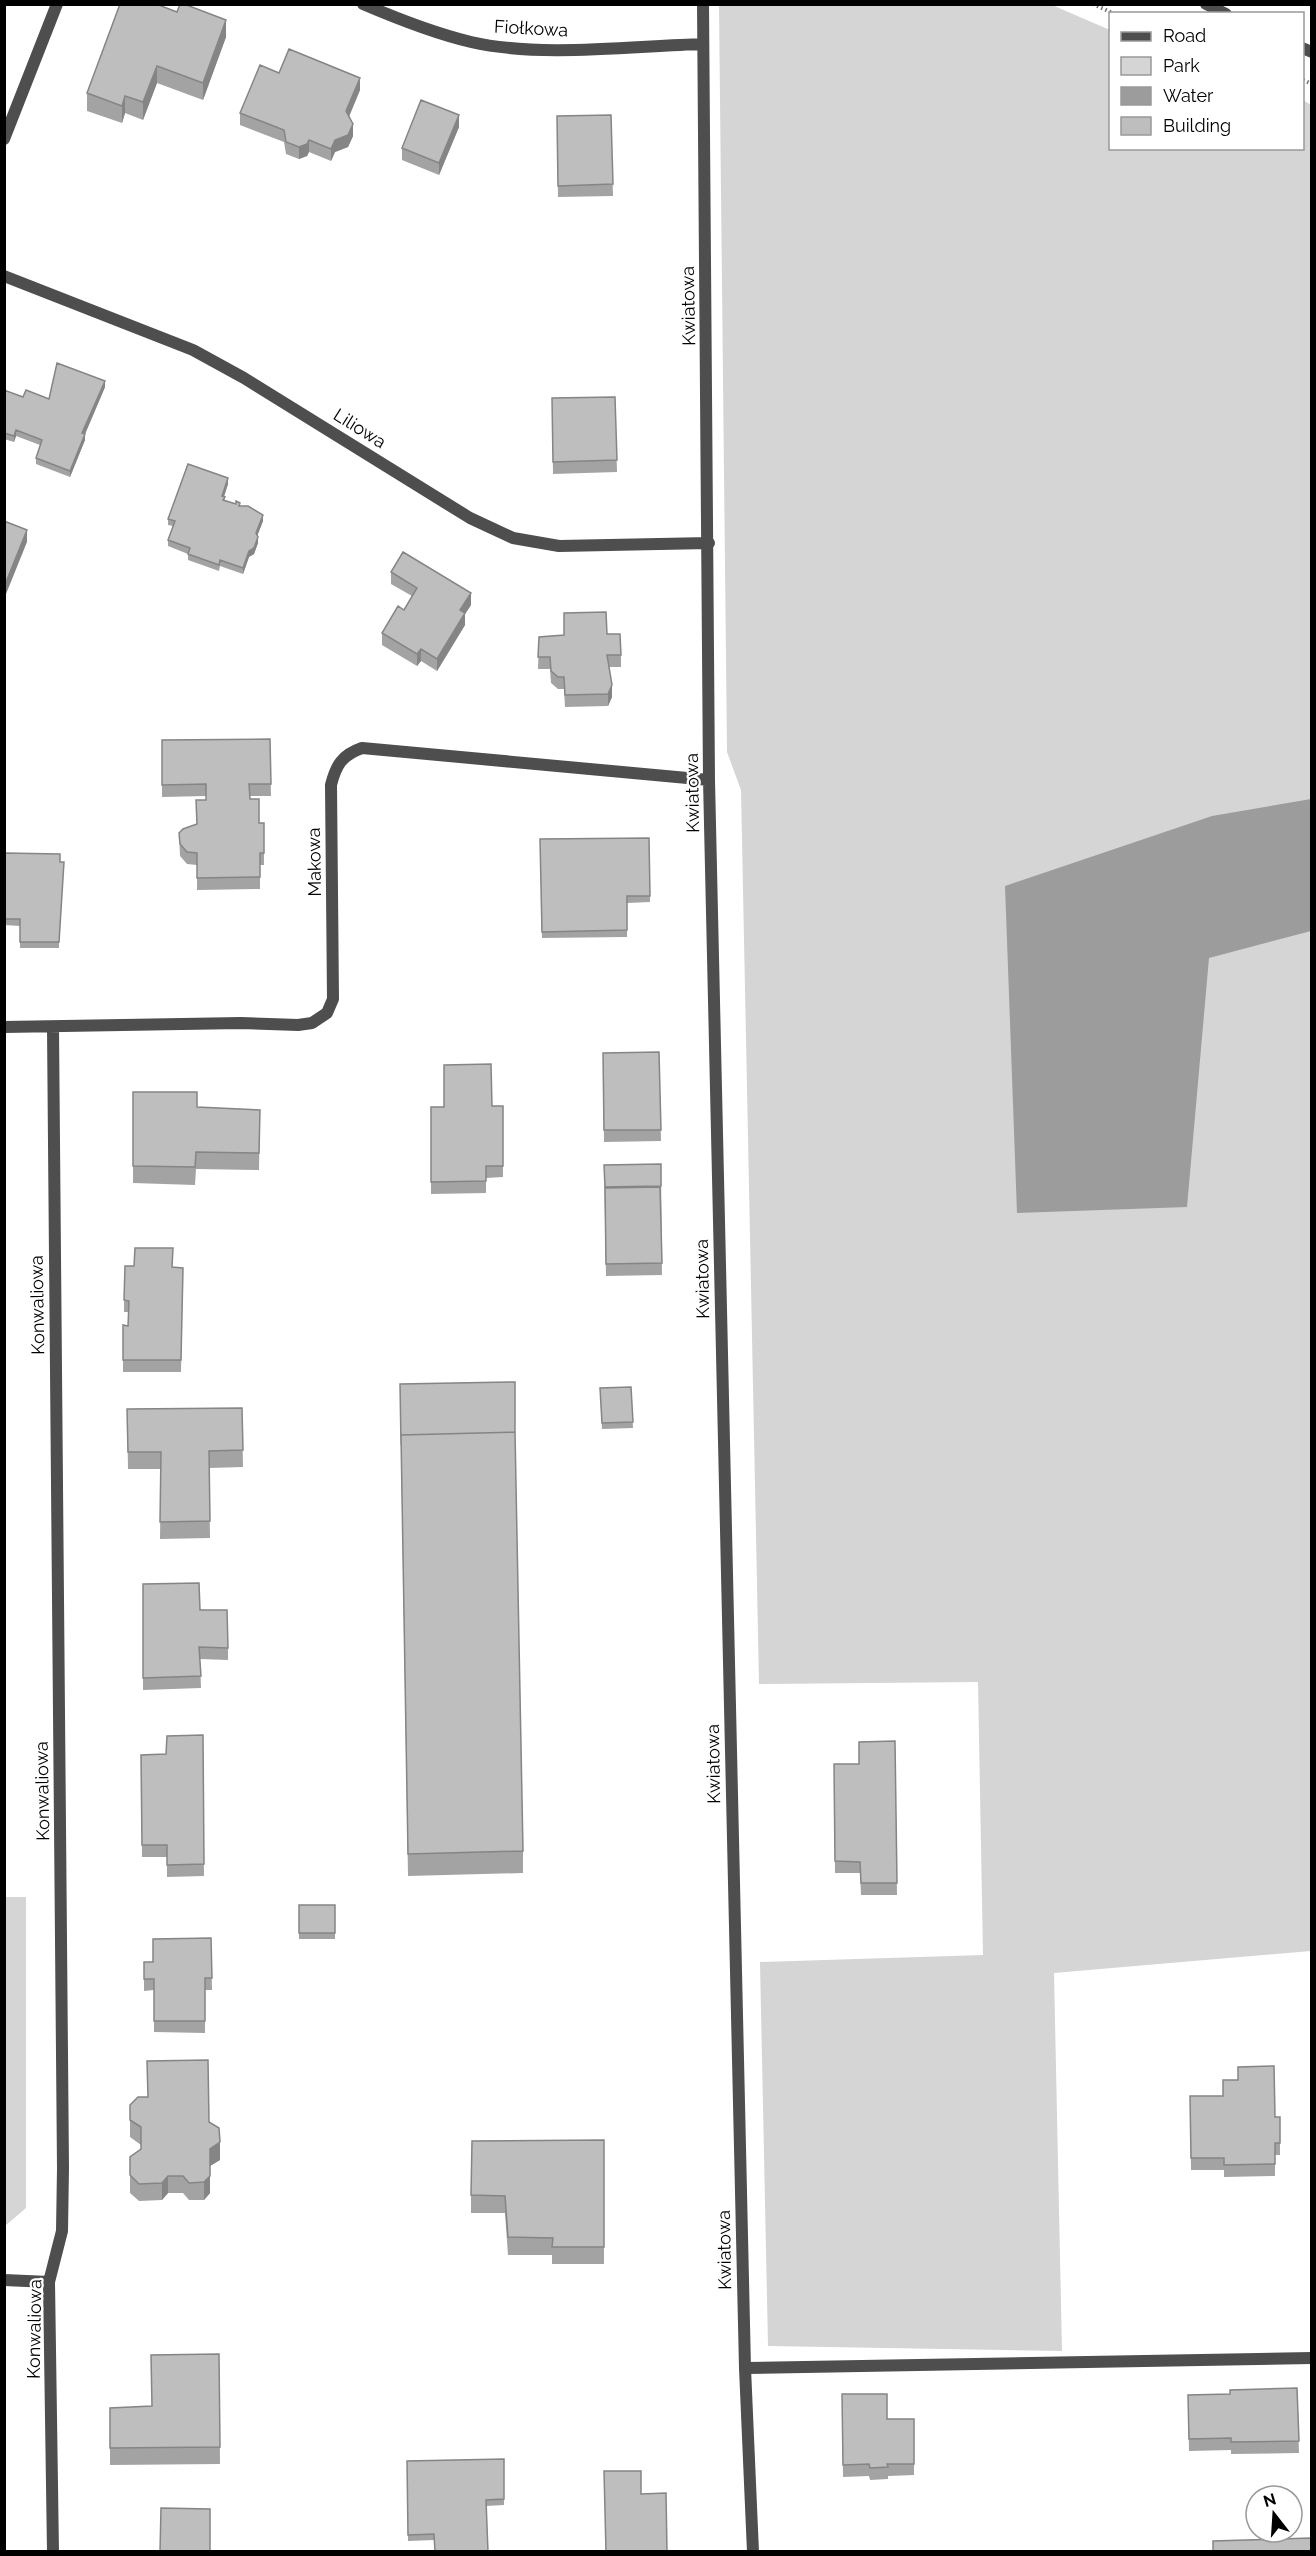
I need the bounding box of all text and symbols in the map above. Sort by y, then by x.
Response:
legend [1109,12,1304,150]
street label: Fiołkowa [493,16,569,40]
text: Road [1163,25,1206,46]
text: Park [1163,55,1200,76]
text: Water [1163,85,1214,106]
text: Building [1163,115,1231,136]
street label: Kwiatowa [677,266,699,346]
street label: Liliowa [330,404,390,452]
street label: Kwiatowa [681,753,703,833]
street label: Makowa [303,827,325,897]
street label: Kwiatowa [691,1239,713,1319]
street label: Konwaliowa [26,1255,48,1355]
street label: Kwiatowa [702,1724,724,1804]
street label: Konwaliowa [31,1741,53,1841]
street label: Kwiatowa [713,2210,735,2290]
street label: Konwaliowa [23,2279,45,2379]
north arrow [1244,2484,1304,2544]
text: N [1261,2489,1278,2511]

